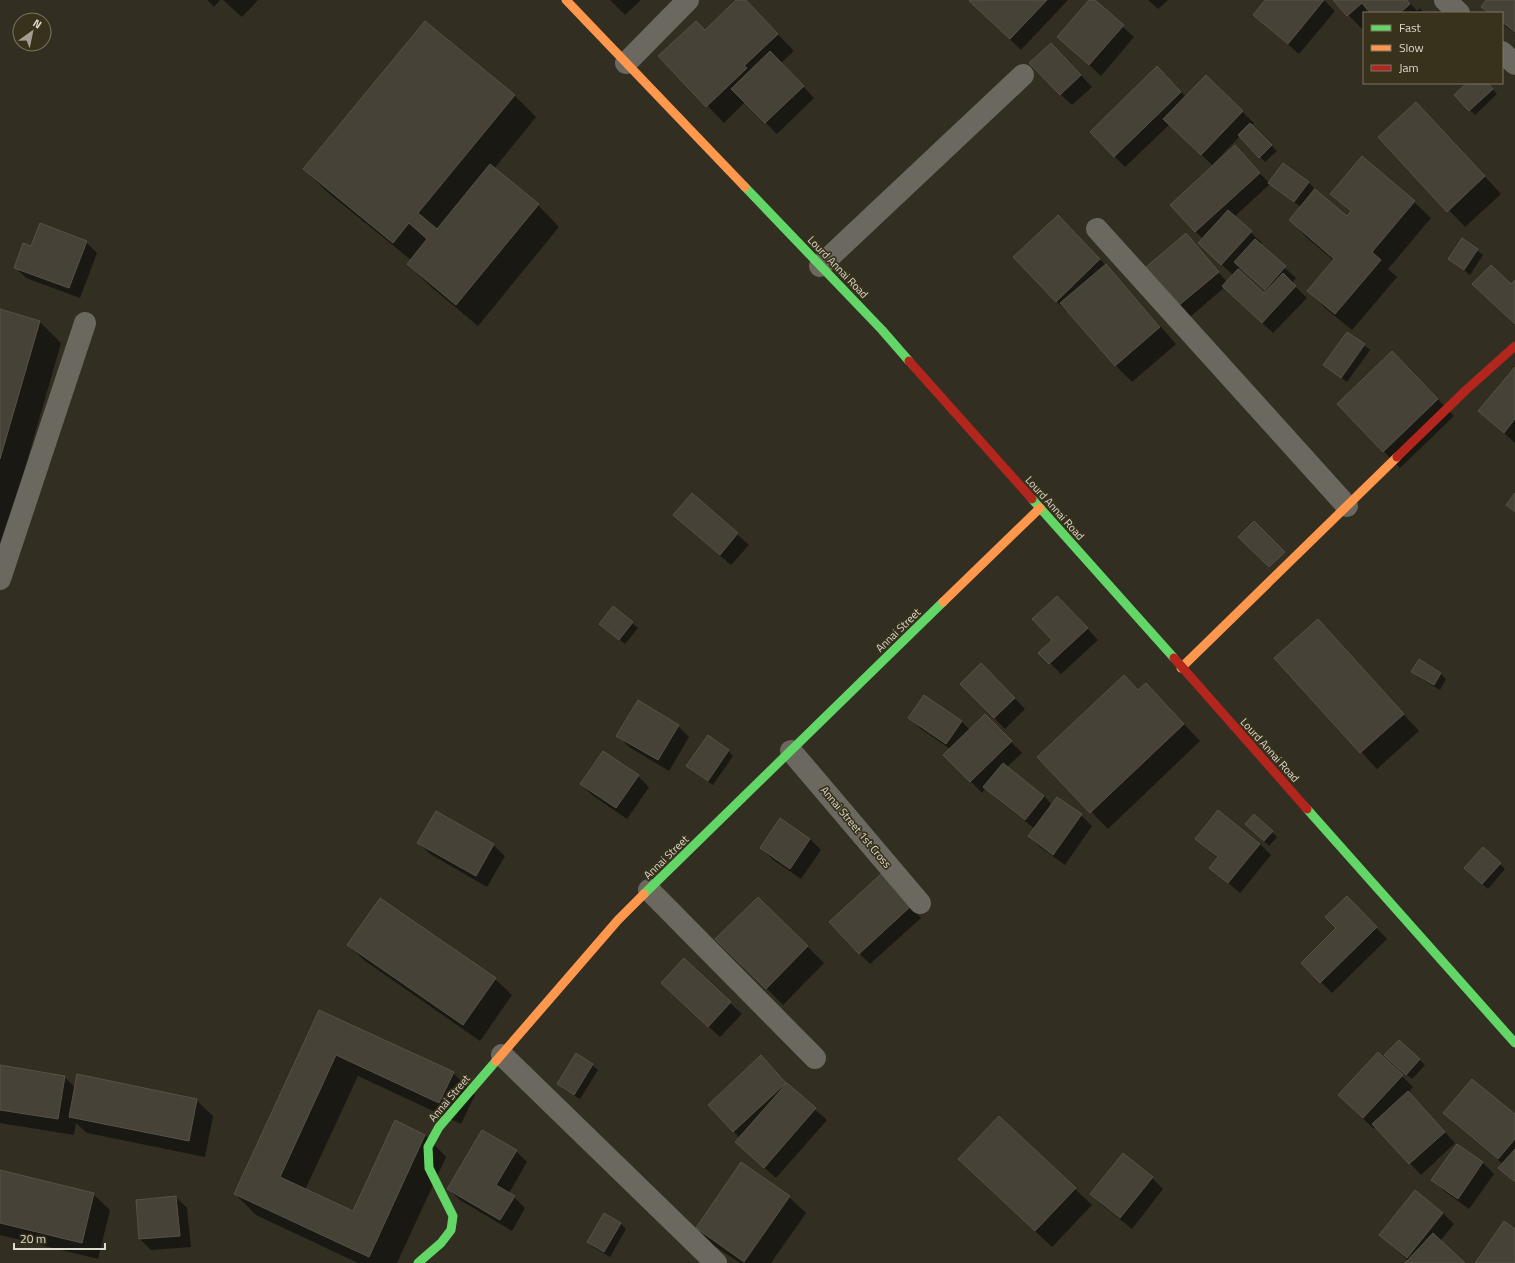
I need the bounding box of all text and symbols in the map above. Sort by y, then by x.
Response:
north arrow [12,12,52,52]
legend [1363,12,1503,84]
text: N [30,15,45,32]
text: Fast [1399,18,1422,37]
text: Slow [1399,38,1424,57]
text: Jam [1399,58,1419,77]
street label: Lourd Annai Road [804,232,872,302]
street label: Lourd Annai Road [1022,472,1088,544]
street label: Annai Street [872,604,924,656]
street label: Lourd Annai Road [1237,714,1303,786]
street label: Annai Street 1st Cross [817,783,895,871]
street label: Annai Street [640,831,692,883]
street label: Annai Street [425,1071,474,1125]
scale bar [14,1225,105,1251]
text: 20 m [20,1229,46,1248]

